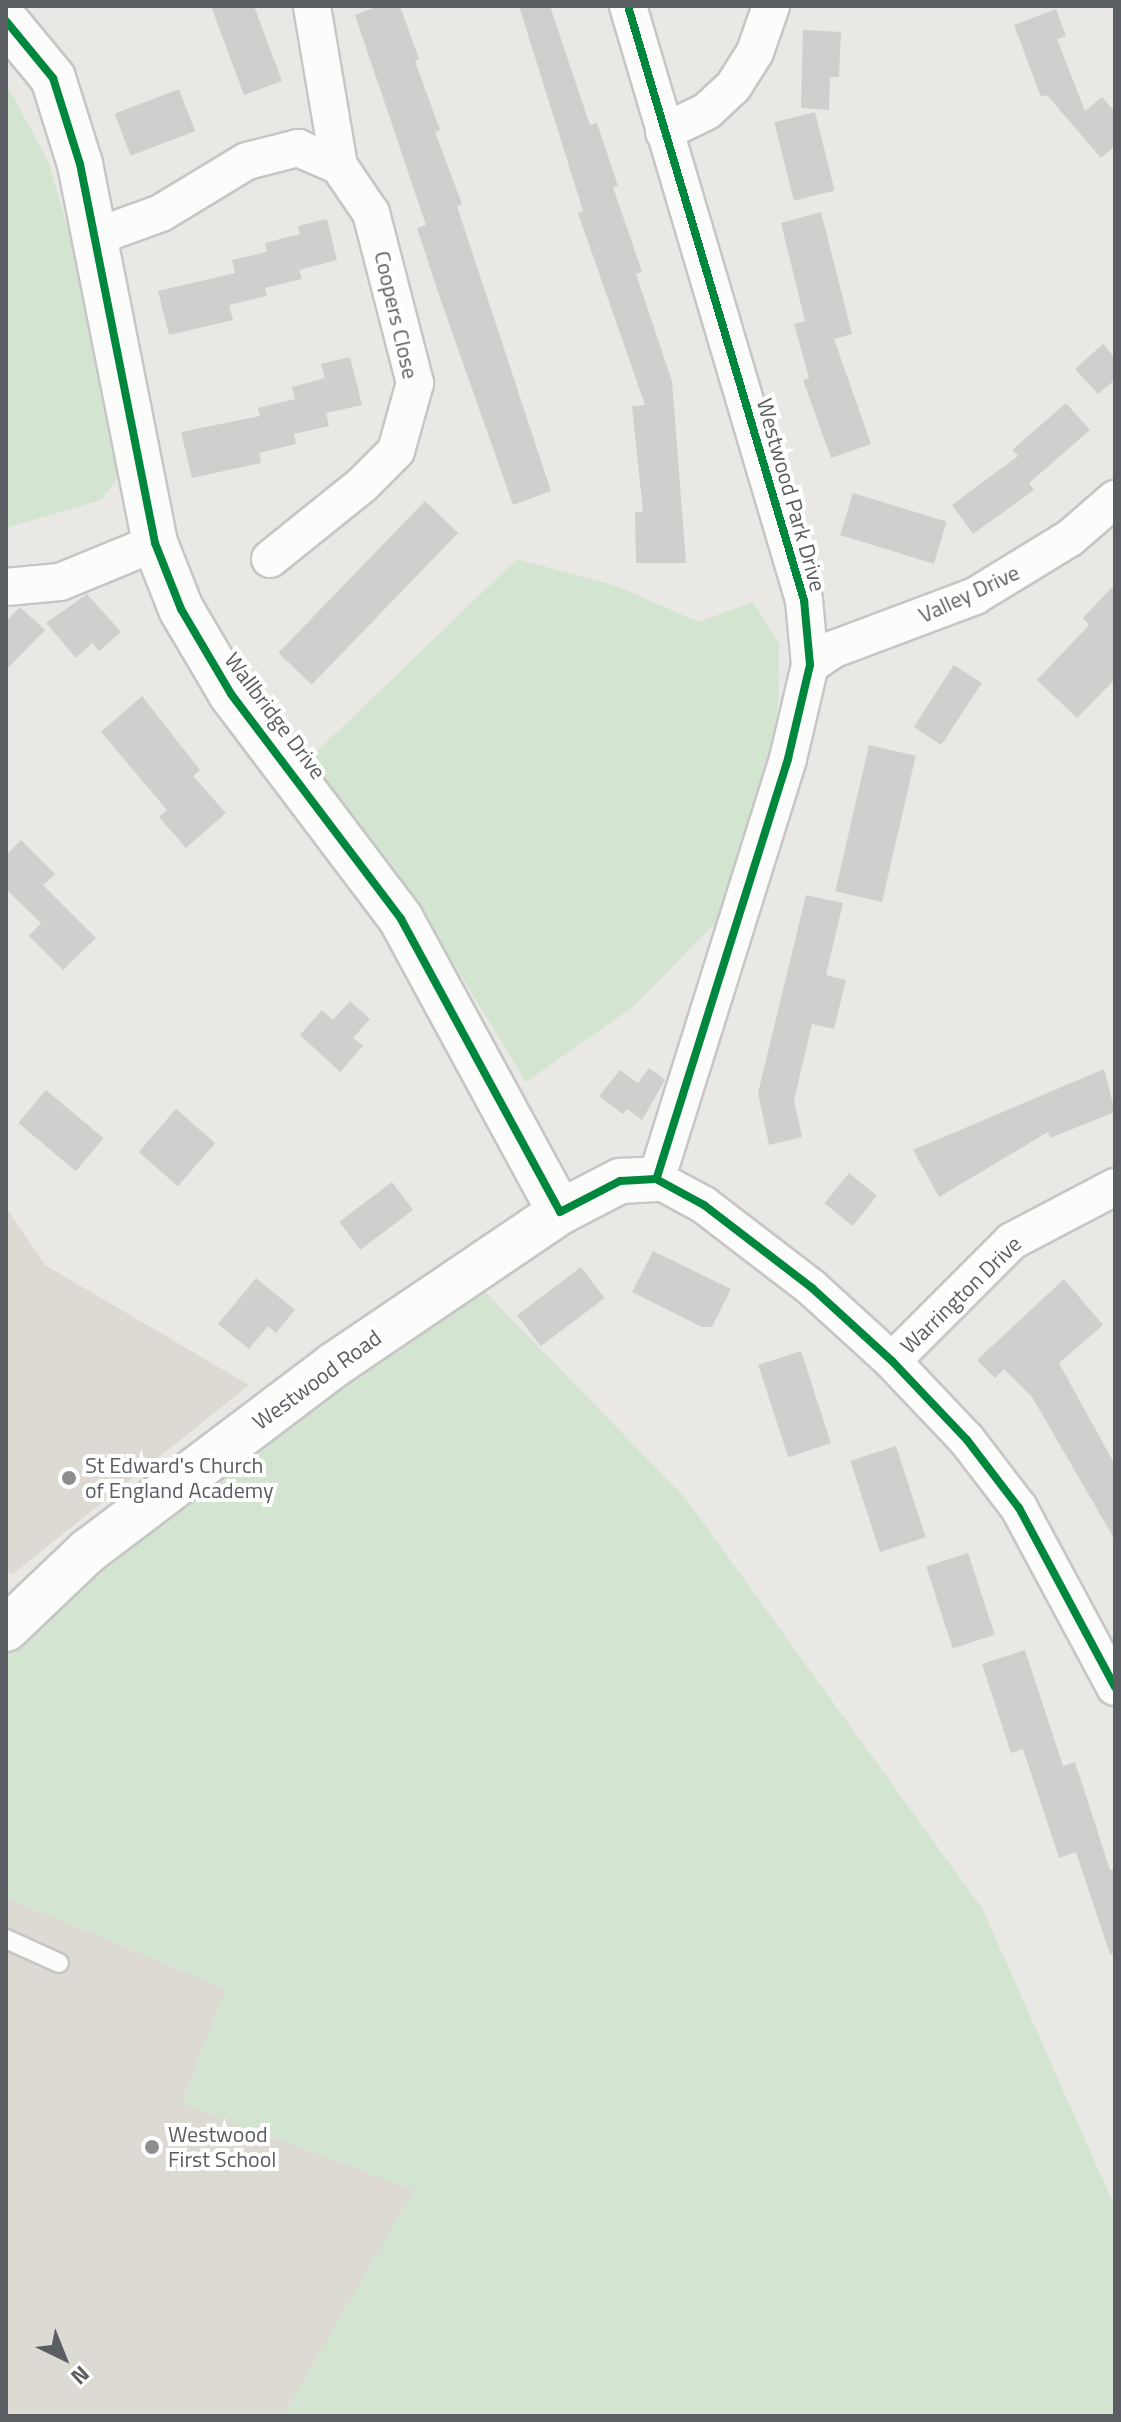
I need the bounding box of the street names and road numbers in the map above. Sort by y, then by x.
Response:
street label: Coopers Close [368,249,424,381]
street label: Westwood Park Drive [751,395,831,595]
street label: Valley Drive [915,559,1023,629]
street label: Wallbridge Drive [219,648,331,784]
street label: Warrington Drive [895,1231,1027,1359]
street label: Westwood Road [248,1325,386,1435]

